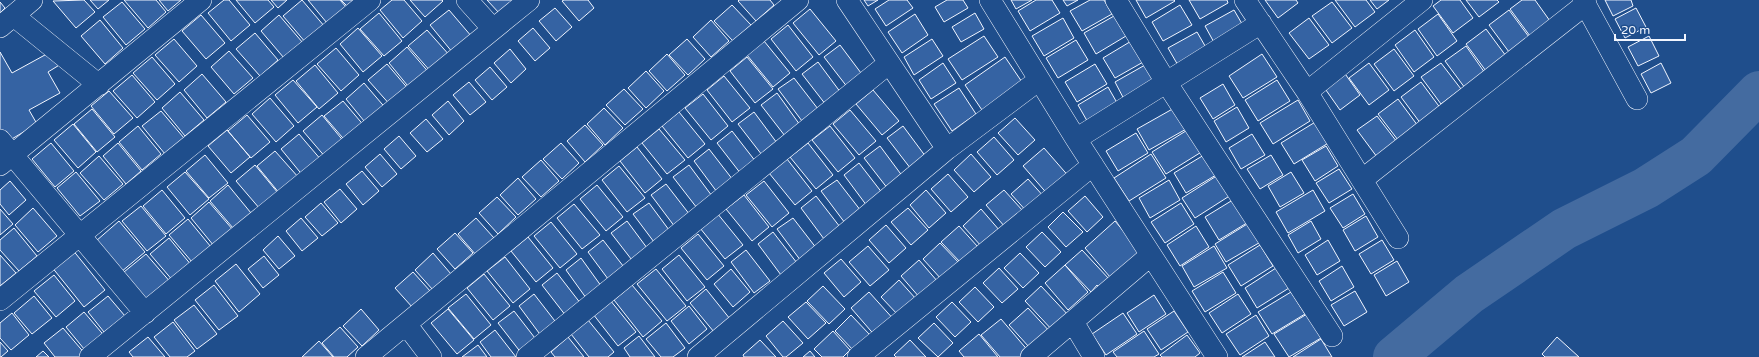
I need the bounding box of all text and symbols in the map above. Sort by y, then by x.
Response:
scale bar [1615,16,1685,42]
text: 20 m [1621,23,1650,37]

